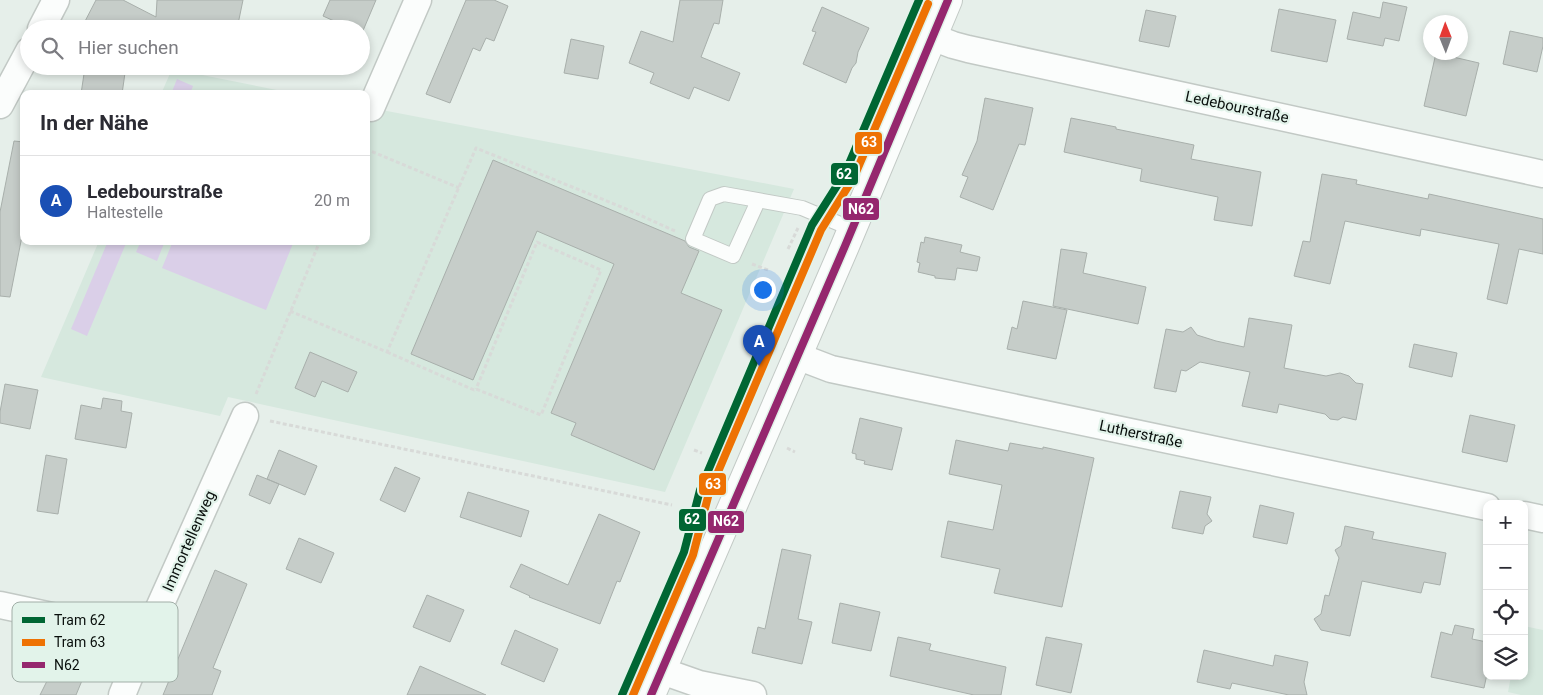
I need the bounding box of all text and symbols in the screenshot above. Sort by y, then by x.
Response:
north arrow [1423,15,1468,60]
search box [20,20,370,75]
icon: search [38,34,66,62]
text: Hier suchen [78,36,179,59]
street label: Ledebourstraße [1184,87,1290,127]
text: In der Nähe [40,111,148,135]
line badge: 63 [854,131,883,155]
text: 63 [861,134,877,150]
line badge: 62 [830,162,859,186]
text: 62 [836,166,852,182]
text: Ledebourstraße [87,180,223,203]
text: A [51,191,61,210]
text: 20 m [314,191,350,210]
line badge: N62 [842,197,880,221]
text: N62 [848,201,874,217]
text: Haltestelle [87,203,163,222]
your location [750,277,776,303]
pin: A [743,325,775,366]
street label: Lutherstraße [1098,416,1184,452]
line badge: 63 [698,472,727,496]
text: 63 [705,476,721,492]
street label: Immortellenweg [159,488,219,594]
map controls [1483,500,1528,680]
button: + [1483,500,1528,545]
line badge: 62 [678,508,707,532]
line badge: N62 [707,510,745,534]
text: 62 [684,511,700,527]
text: N62 [713,513,739,529]
button: − [1483,545,1528,590]
button: locate [1483,590,1528,635]
legend [12,602,178,682]
text: Tram 62 [54,612,106,628]
text: Tram 63 [54,634,105,650]
button: layers [1483,635,1528,680]
text: N62 [54,657,80,673]

